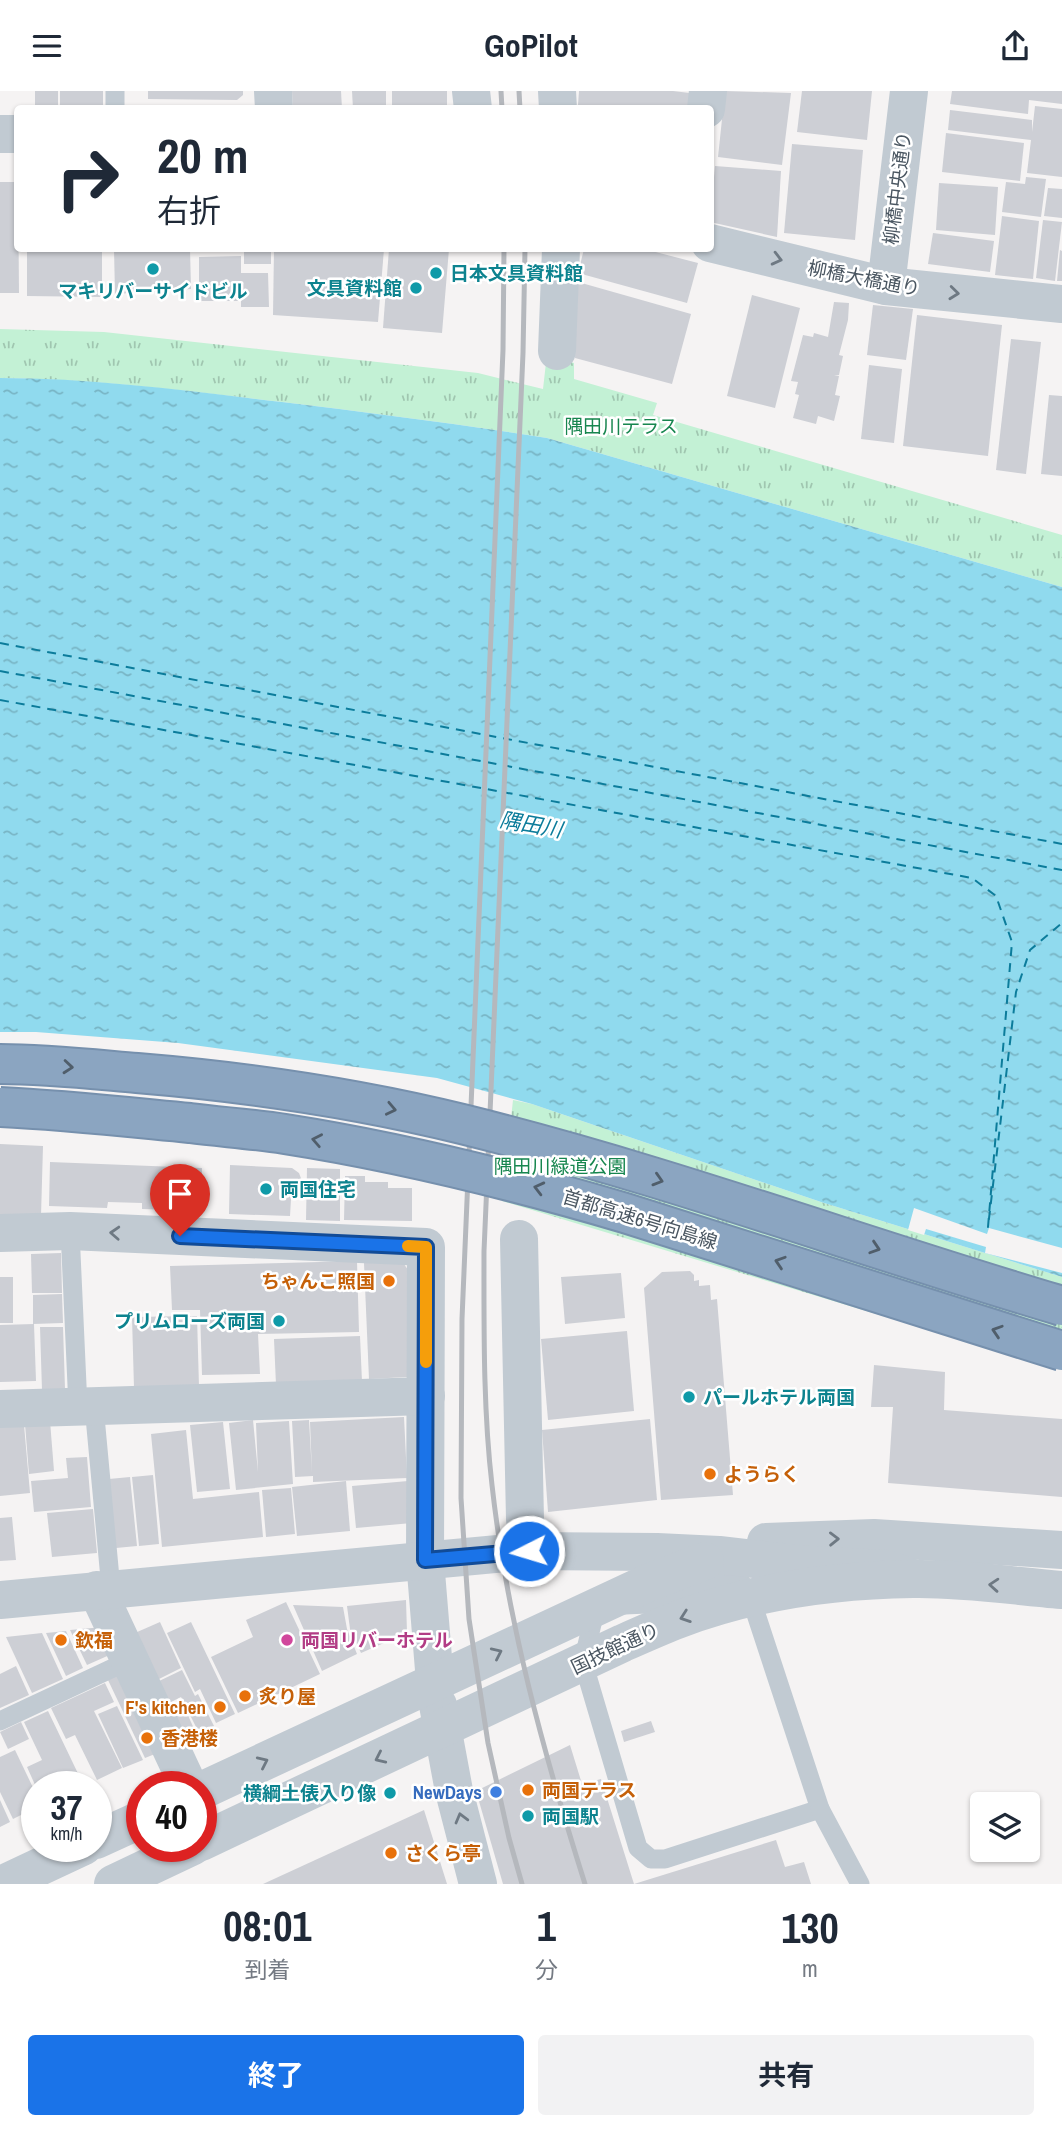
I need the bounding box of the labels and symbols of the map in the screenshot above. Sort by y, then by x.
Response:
street label: 柳橋中央通り [877,130,917,246]
one-way arrow [771,251,783,266]
street label: 柳橋大橋通り [806,254,922,302]
place label: 日本文具資料館 [450,260,583,286]
marker: マキリバーサイドビル [145,261,161,277]
marker: 日本文具資料館 [428,265,444,281]
place label: 文具資料館 [307,275,402,301]
place label: マキリバーサイドビル [58,278,248,304]
marker: 文具資料館 [408,280,424,296]
one-way arrow [949,285,960,300]
park label: 隅田川テラス [564,413,678,439]
water label: 隅田川 [498,805,567,845]
one-way arrow [63,1059,74,1074]
one-way arrow [385,1101,397,1116]
one-way arrow [311,1133,323,1148]
park label: 隅田川緑道公園 [493,1153,627,1179]
pin [150,1164,210,1236]
one-way arrow [651,1171,663,1186]
place label: 両国住宅 [280,1176,356,1202]
marker: 両国住宅 [258,1181,274,1197]
one-way arrow [533,1182,545,1196]
street label: 首都高速6号向島線 [559,1183,721,1255]
one-way arrow [109,1226,120,1241]
one-way arrow [868,1240,880,1254]
one-way arrow [774,1256,787,1270]
place label: ちゃんこ照国 [261,1268,375,1294]
marker: ちゃんこ照国 [381,1273,397,1289]
place label: プリムローズ両国 [114,1308,265,1334]
marker: プリムローズ両国 [271,1313,287,1329]
one-way arrow [991,1324,1003,1339]
place label: パールホテル両国 [703,1384,855,1410]
marker: パールホテル両国 [681,1389,697,1405]
place label: ようらく [724,1461,800,1487]
marker: ようらく [702,1466,718,1482]
position arrow [492,1514,566,1588]
one-way arrow [828,1531,839,1546]
one-way arrow [988,1578,999,1593]
one-way arrow [679,1609,692,1623]
street label: 国技館通り [566,1616,664,1680]
place label: 欽福 [75,1627,113,1653]
place label: 両国リバーホテル [301,1627,453,1653]
marker: 欽福 [53,1632,69,1648]
marker: 両国リバーホテル [279,1632,295,1648]
one-way arrow [490,1647,502,1661]
place label: 炙り屋 [259,1683,316,1709]
marker: 炙り屋 [237,1688,253,1704]
place label: F's kitchen [125,1694,206,1720]
marker: F's kitchen [212,1699,228,1715]
place label: 香港楼 [161,1725,218,1751]
marker: 香港楼 [139,1730,155,1746]
one-way arrow [375,1750,387,1764]
one-way arrow [256,1757,268,1771]
speed limit sign: 40 [126,1771,217,1862]
place label: 両国テラス [542,1777,637,1803]
place label: NewDays [413,1779,482,1805]
place label: 横綱土俵入り像 [243,1780,376,1806]
marker: 両国テラス [520,1782,536,1798]
marker: NewDays [488,1784,504,1800]
marker: 横綱土俵入り像 [382,1785,398,1801]
place label: 両国駅 [542,1803,599,1829]
marker: 両国駅 [520,1808,536,1824]
one-way arrow [455,1812,469,1824]
place label: さくら亭 [405,1840,481,1866]
marker: さくら亭 [383,1845,399,1861]

